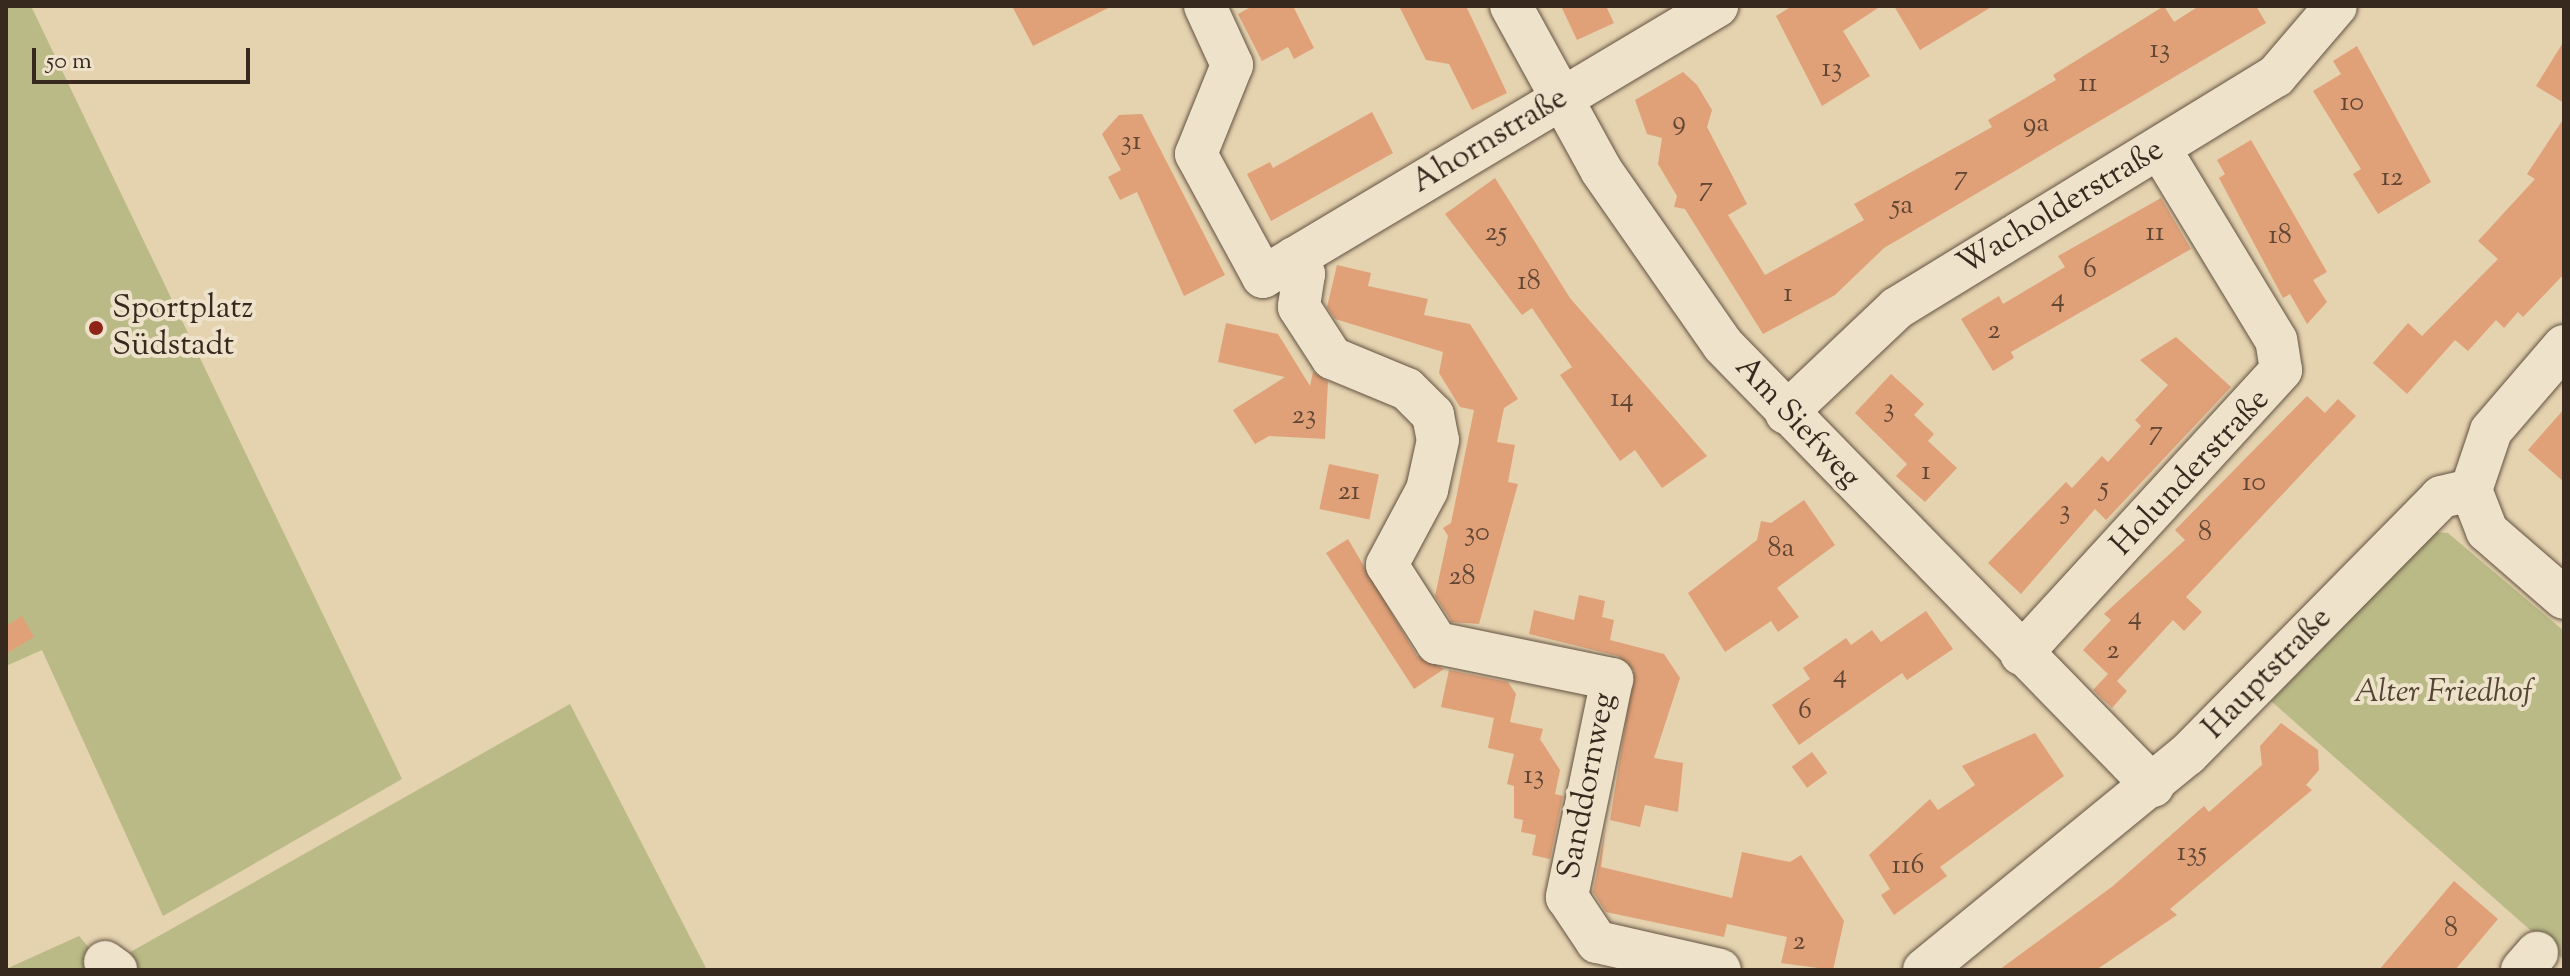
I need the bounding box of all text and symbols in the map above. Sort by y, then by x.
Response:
scale bar [36,32,254,82]
house number: 13 [2150,33,2170,67]
text: 50 m [46,45,92,79]
house number: 13 [1822,52,1842,86]
house number: 11 [2078,67,2098,101]
street label: Ahornstraße [1405,79,1575,203]
house number: 10 [2340,86,2364,120]
house number: 9 [1672,105,1686,139]
house number: 9a [2023,107,2049,141]
house number: 31 [1121,125,1141,159]
street label: Wacholderstraße [1951,131,2171,285]
house number: 7 [1954,160,1968,194]
house number: 12 [2381,161,2403,195]
house number: 7 [1699,171,1713,205]
house number: 5a [1891,189,1913,223]
house number: 25 [1485,216,1507,250]
house number: 11 [2145,216,2165,250]
house number: 18 [2268,219,2292,253]
house number: 6 [2083,253,2097,287]
house number: 18 [1517,265,1541,299]
house number: 1 [1783,277,1793,311]
house number: 4 [2051,282,2065,316]
place label: Sportplatz Südstadt [112,291,253,366]
house number: 2 [1987,314,2001,348]
marker: Sportplatz Südstadt [87,319,105,337]
street label: Am Siefweg [1726,349,1868,497]
street label: Holunderstraße [2104,381,2278,565]
house number: 14 [1610,382,1634,416]
house number: 3 [1883,392,1895,426]
house number: 23 [1292,399,1316,433]
house number: 7 [2149,415,2163,449]
house number: 1 [1921,455,1931,489]
house number: 10 [2242,466,2266,500]
house number: 5 [2099,471,2109,505]
house number: 21 [1338,475,1360,509]
house number: 3 [2059,494,2071,528]
house number: 30 [1464,516,1490,550]
house number: 8 [2198,516,2212,550]
house number: 8a [1768,532,1794,566]
house number: 28 [1448,560,1476,594]
house number: 4 [2128,600,2142,634]
street label: Hauptstraße [2196,600,2340,748]
house number: 2 [2106,634,2120,668]
house number: 4 [1833,658,1847,692]
park label: Alter Friedhof [2354,674,2532,712]
street label: Sanddornweg [1551,690,1625,882]
house number: 6 [1798,694,1812,728]
house number: 13 [1524,759,1544,793]
house number: 135 [2177,836,2207,870]
house number: 116 [1892,849,1924,883]
house number: 8 [2444,912,2458,946]
house number: 2 [1792,925,1806,959]

